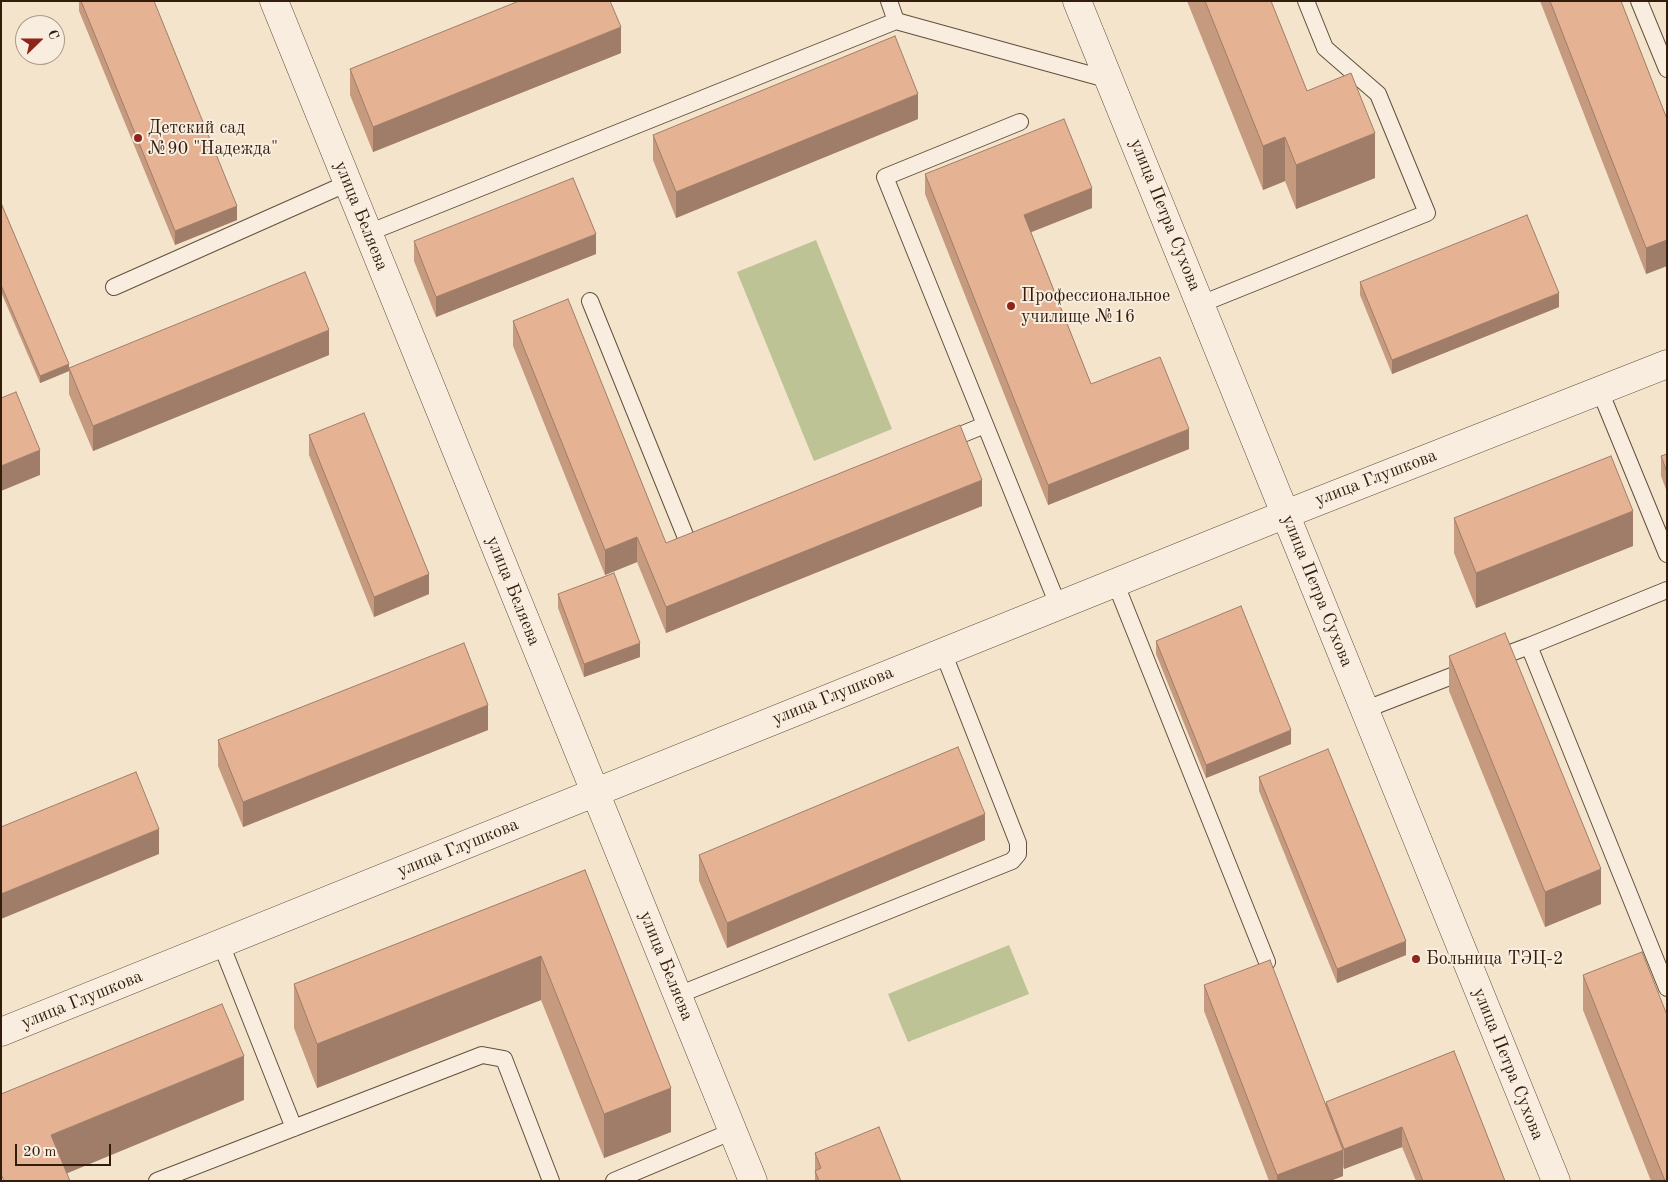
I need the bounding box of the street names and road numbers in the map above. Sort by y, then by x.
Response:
street label: улица Петра Сухова [1125,136,1205,294]
street label: улица Беляева [329,158,393,274]
street label: улица Глушкова [1312,445,1440,511]
street label: улица Петра Сухова [1277,512,1357,670]
street label: улица Беляева [481,533,545,649]
street label: улица Глушкова [769,662,897,730]
street label: улица Глушкова [394,814,522,882]
street label: улица Беляева [634,908,698,1024]
street label: улица Глушкова [18,966,146,1034]
street label: улица Петра Сухова [1468,985,1548,1143]

